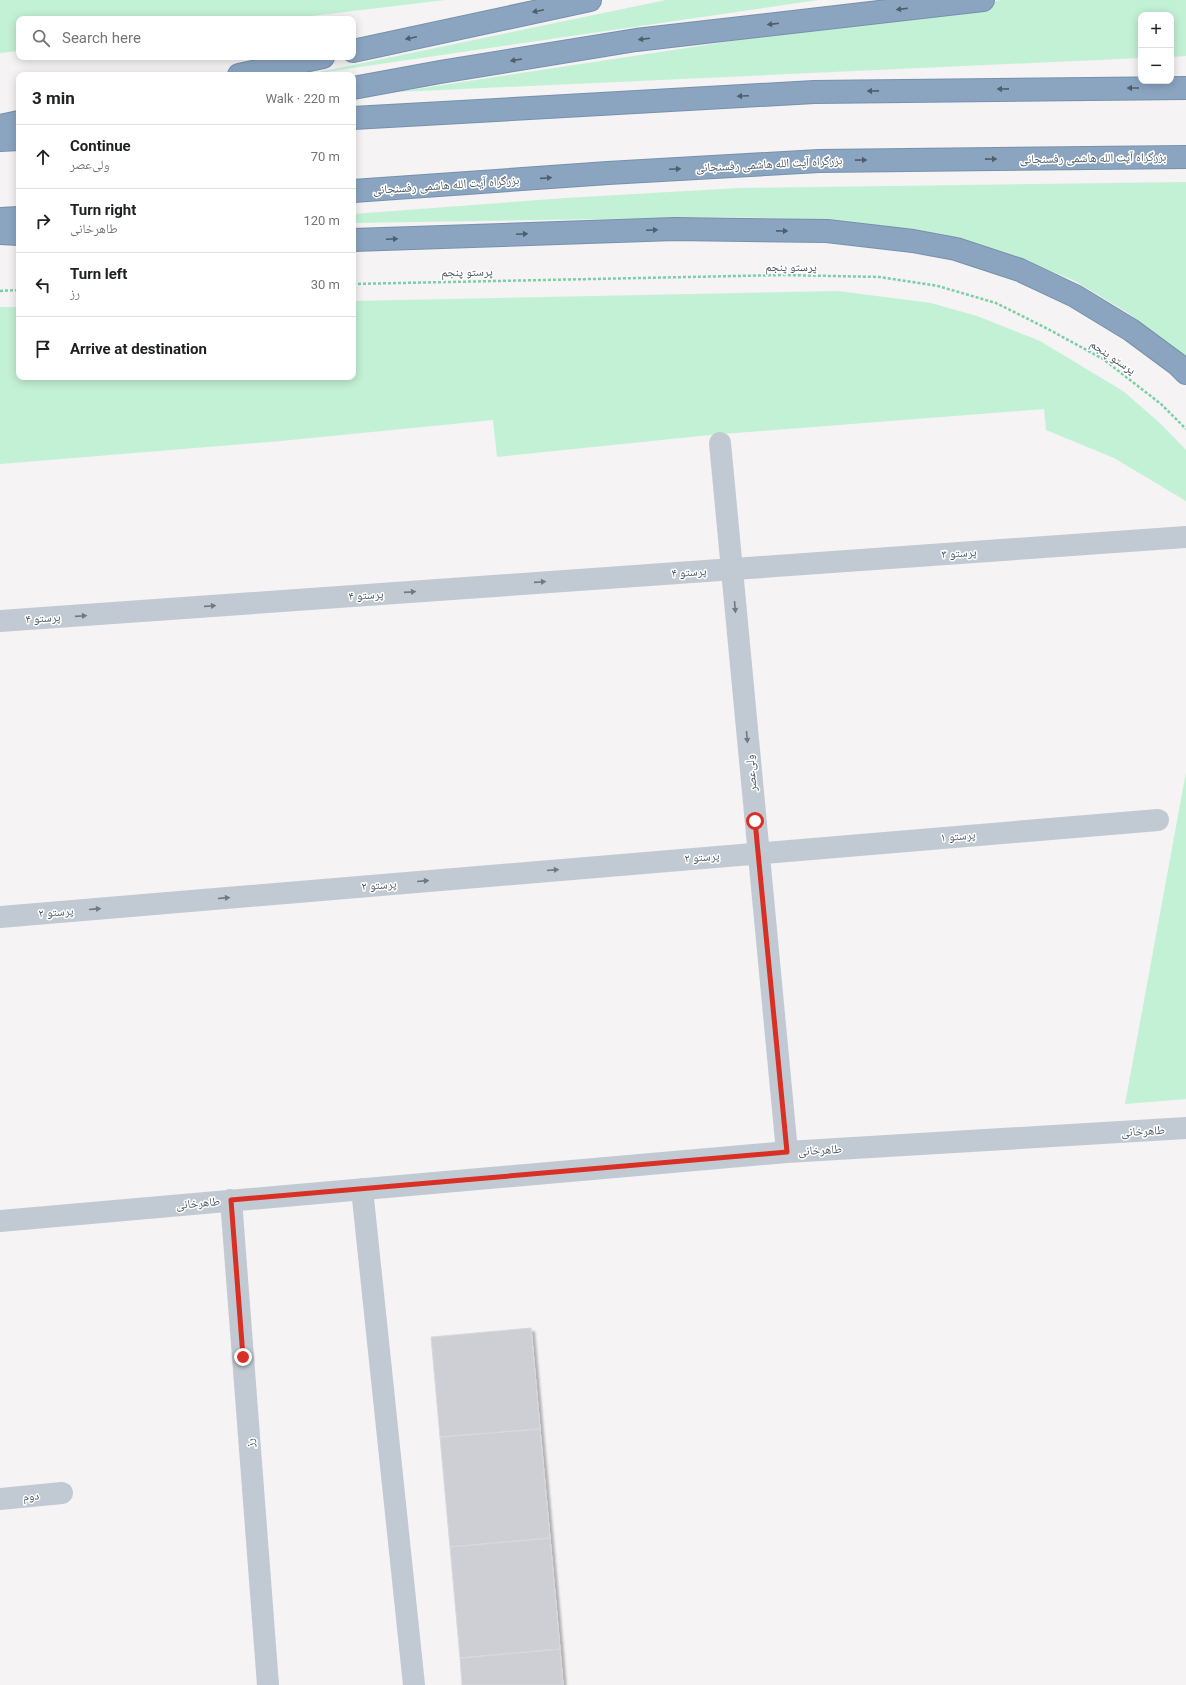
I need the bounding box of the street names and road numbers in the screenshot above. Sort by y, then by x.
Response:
street label: بزرگراه آیت الله هاشمی رفسنجانی [1020,150,1166,167]
street label: بزرگراه آیت الله هاشمی رفسنجانی [695,153,843,175]
street label: بزرگراه آیت الله هاشمی رفسنجانی [372,173,520,197]
street label: پرستو پنجم [765,260,817,275]
street label: پرستو پنجم [441,265,493,280]
street label: پرستو پنجم [1087,337,1139,378]
street label: پرستو ۳ [941,545,977,561]
street label: پرستو ۴ [671,564,707,580]
street label: پرستو ۴ [348,587,384,603]
street label: پرستو ۴ [25,610,61,626]
street label: ولی‌عصر [742,754,760,793]
street label: پرستو ۱ [940,827,977,845]
street label: پرستو ۲ [684,848,721,866]
street label: پرستو ۲ [361,876,398,894]
street label: پرستو ۲ [38,903,75,921]
street label: طاهرخانی [1121,1123,1165,1139]
street label: طاهرخانی [798,1142,842,1158]
street label: طاهرخانی [175,1194,221,1212]
street label: رز [243,1438,257,1449]
street label: دوم [22,1488,40,1505]

